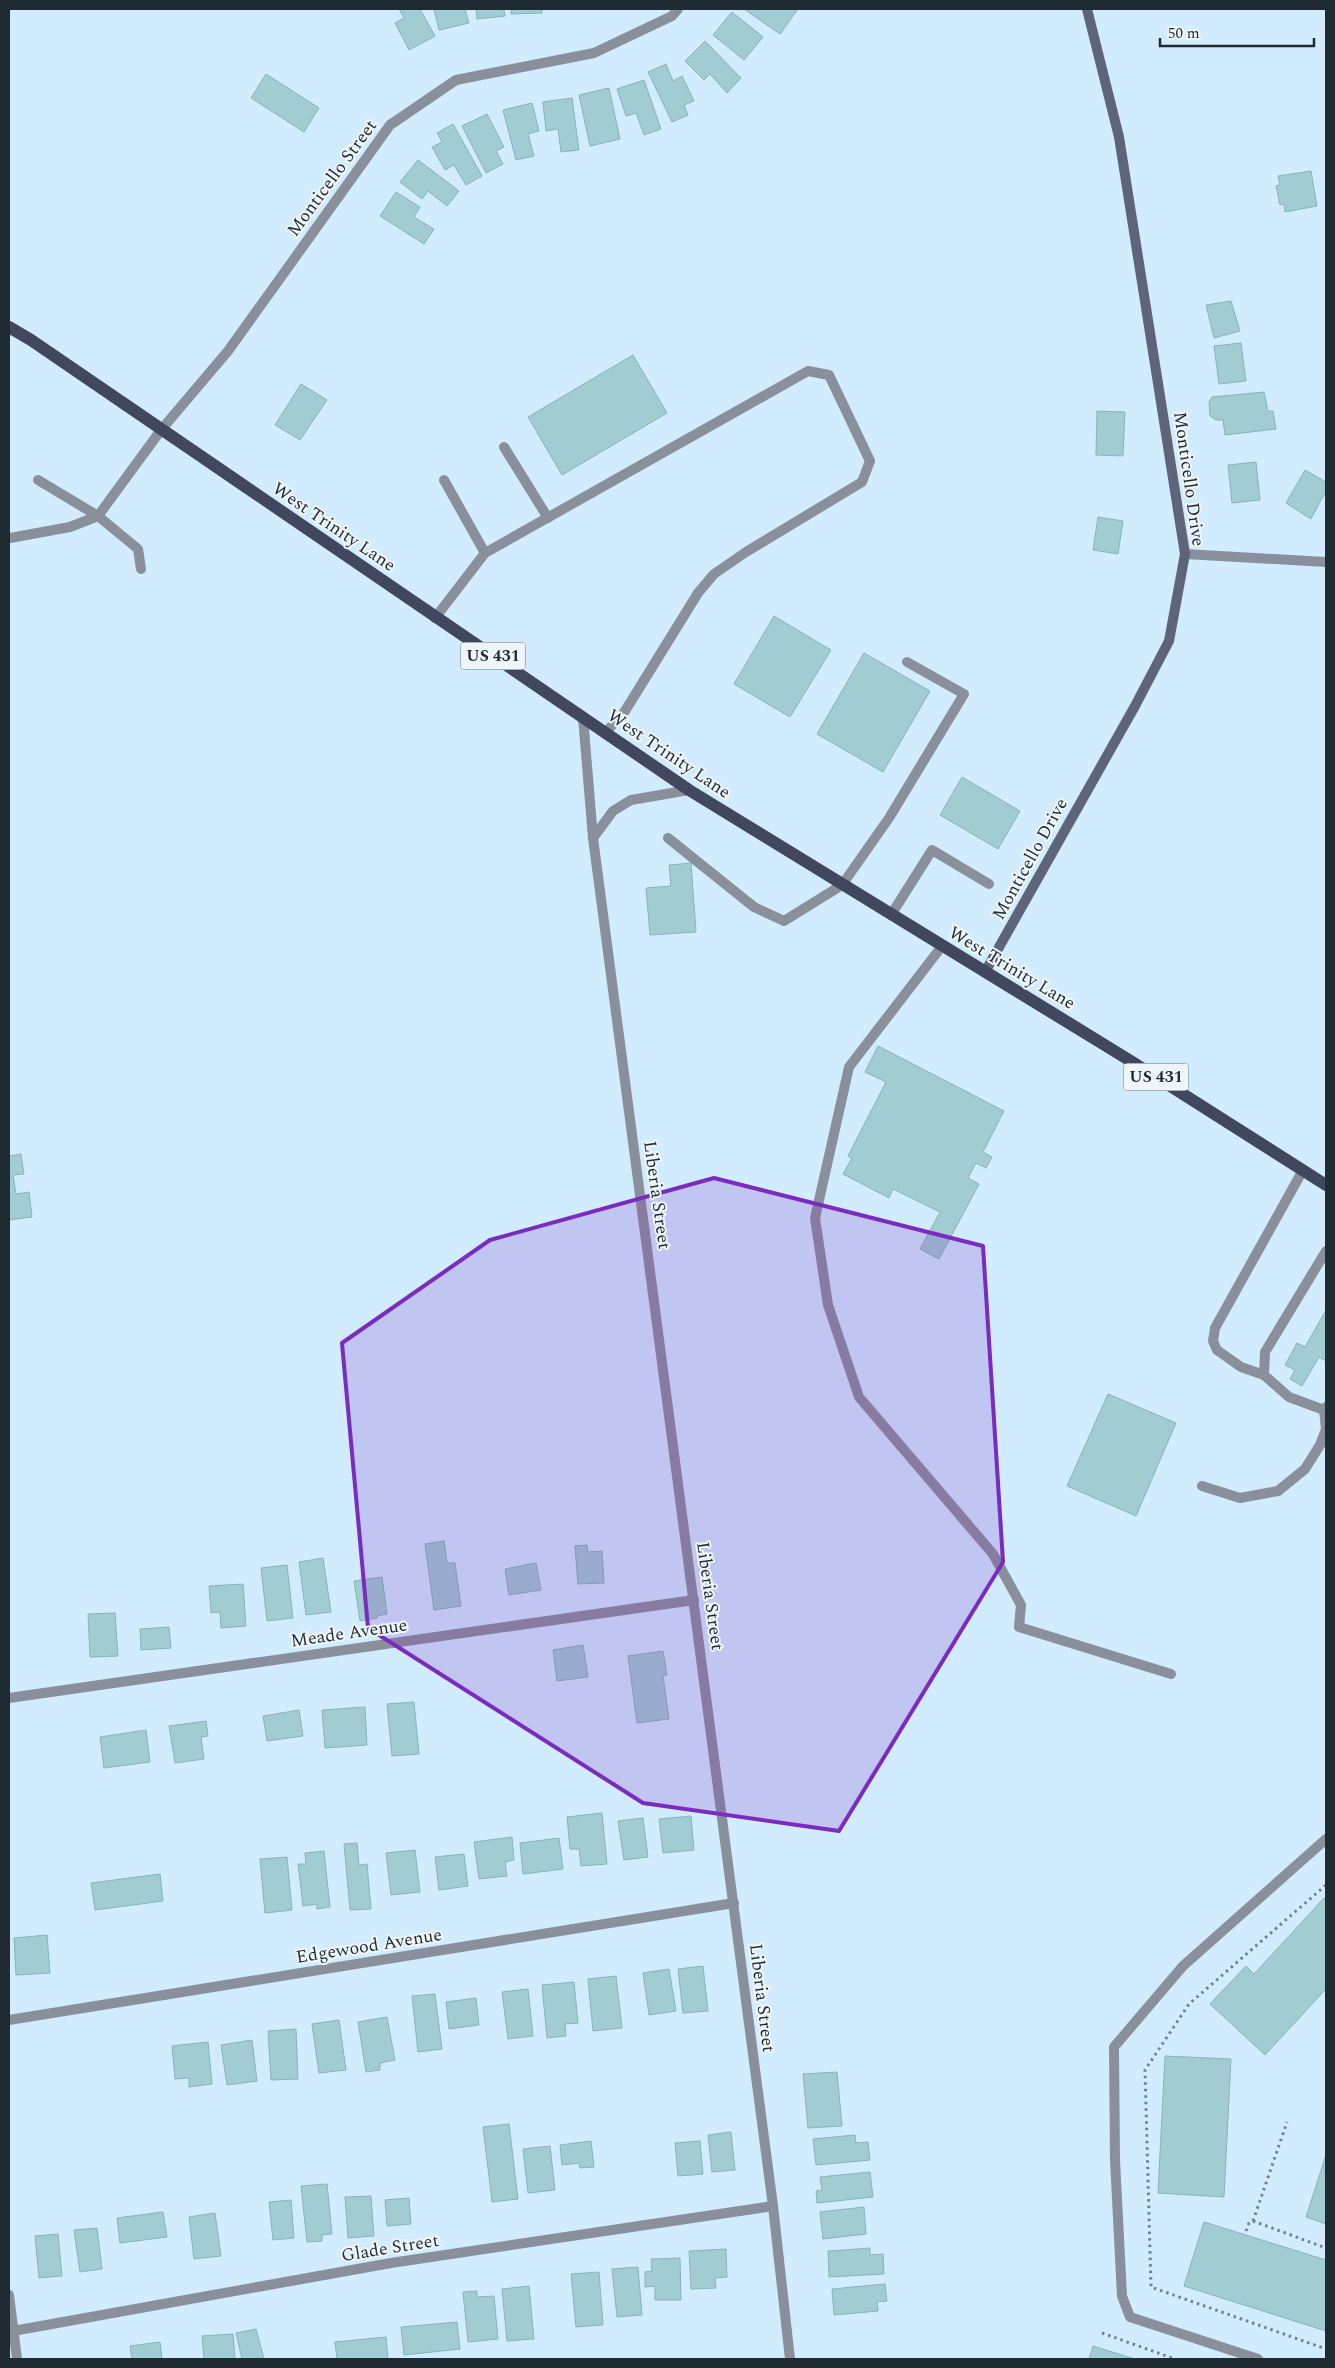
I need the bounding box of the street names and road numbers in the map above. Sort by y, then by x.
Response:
street label: Monticello Street [280,114,384,242]
street label: Monticello Drive [1166,410,1212,548]
street label: West Trinity Lane [267,476,401,578]
road number: US 431 [460,642,526,669]
street label: West Trinity Lane [602,703,736,805]
street label: Monticello Drive [985,793,1075,925]
street label: West Trinity Lane [943,919,1081,1017]
road number: US 431 [1124,1064,1188,1090]
street label: Liberia Street [636,1139,678,1251]
street label: Liberia Street [689,1540,731,1652]
street label: Meade Avenue [289,1611,409,1655]
street label: Edgewood Avenue [294,1921,444,1971]
street label: Liberia Street [742,1942,782,2054]
street label: Glade Street [339,2227,441,2269]

